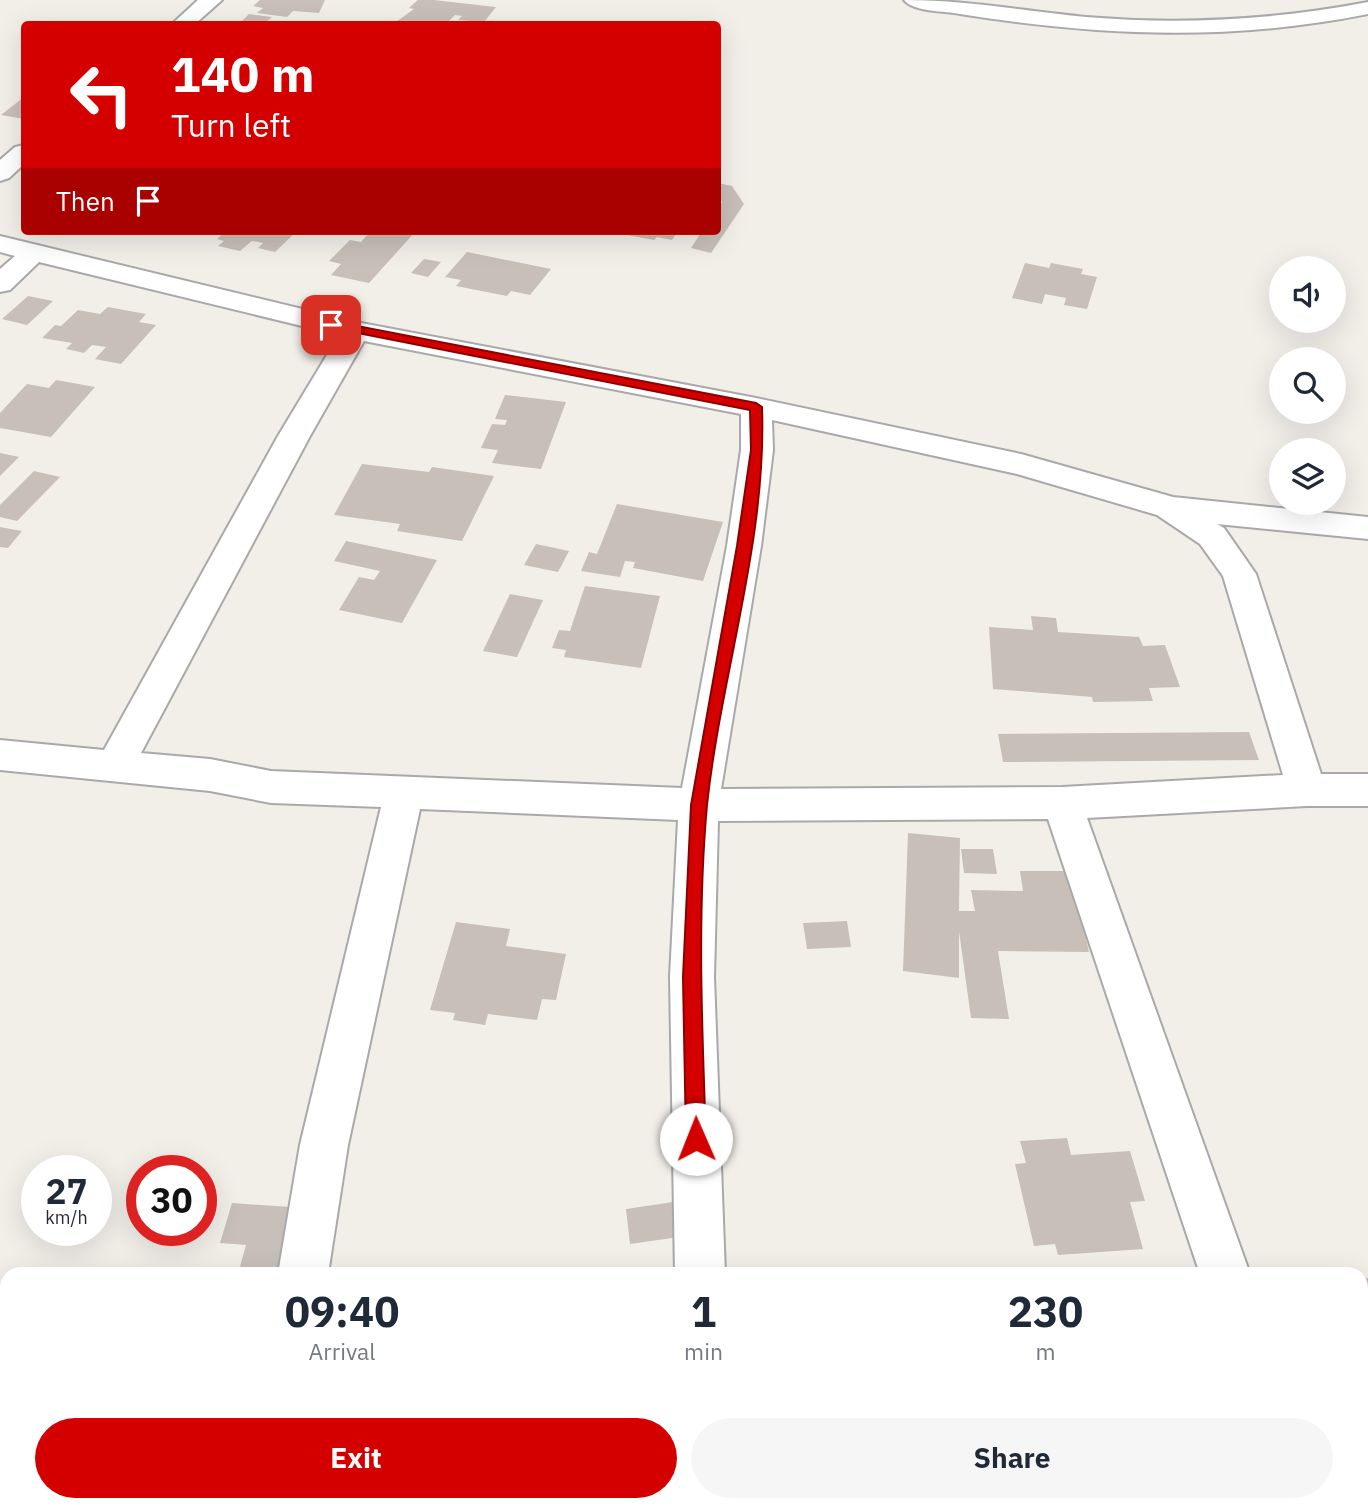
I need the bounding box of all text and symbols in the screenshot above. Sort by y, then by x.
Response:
text: 140 m [171,42,315,105]
icon: left [56,49,147,140]
text: Turn left [171,104,291,146]
icon: arrive [129,182,167,220]
text: Then [56,184,115,218]
map controls [1269,256,1346,515]
button: sound [1269,256,1346,333]
pin [301,295,361,355]
icon: arrive [312,306,350,344]
button: search [1269,347,1346,424]
button: layers [1269,438,1346,515]
position arrow [659,1102,733,1176]
speed limit sign: 30 [126,1155,217,1246]
text: 27 [45,1168,88,1214]
text: km/h [45,1206,88,1229]
text: 09:40 [285,1284,399,1339]
text: 1 [691,1284,716,1339]
text: 230 [1008,1284,1083,1339]
text: Arrival [309,1336,376,1366]
text: min [684,1336,723,1366]
text: m [1035,1336,1056,1366]
button: Exit [35,1418,677,1498]
button: Share [691,1418,1333,1498]

